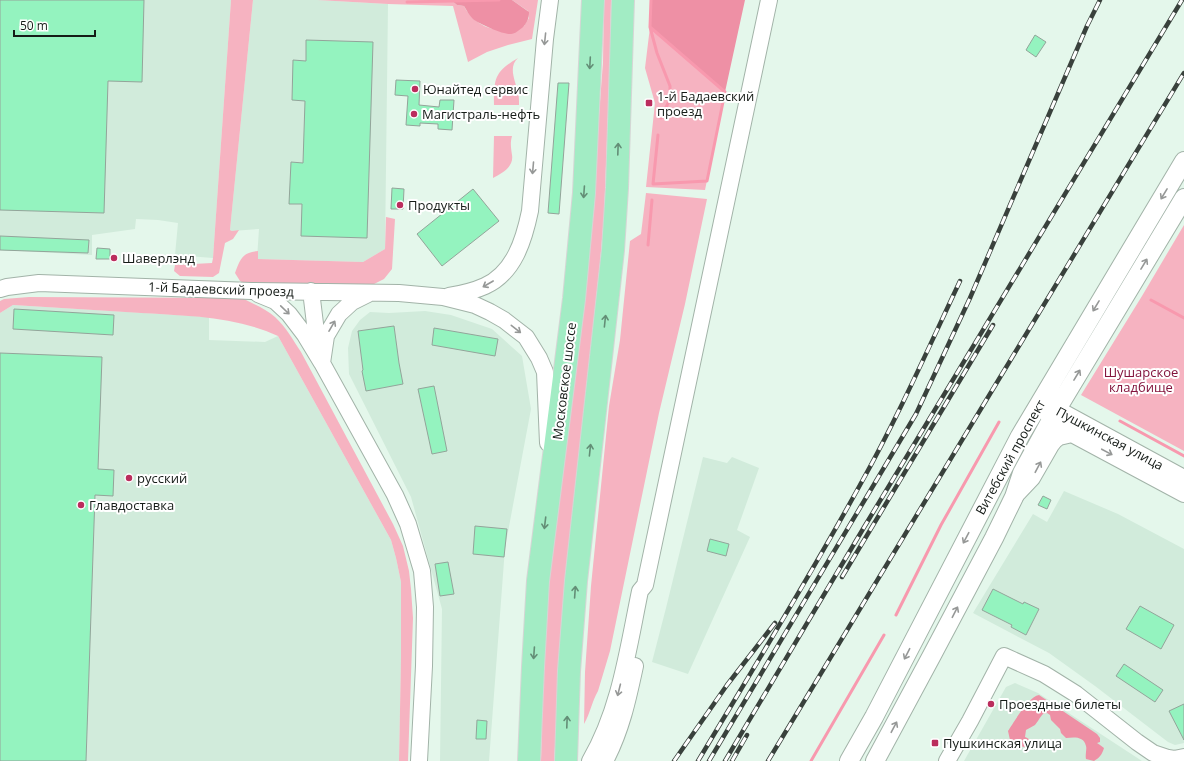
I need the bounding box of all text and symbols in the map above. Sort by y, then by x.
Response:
scale bar [14,12,95,38]
text: 50 m [20,17,48,34]
one-way arrow [541,32,549,45]
one-way arrow [586,56,594,69]
place label: Юнайтед сервис [423,80,528,98]
marker: Юнайтед сервис [410,84,420,94]
place label: 1-й Бадаевский проезд [657,87,754,120]
marker: 1-й Бадаевский проезд [644,98,654,108]
place label: Магистраль-нефть [422,105,540,123]
marker: Магистраль-нефть [409,109,419,119]
one-way arrow [614,143,622,156]
one-way arrow [530,161,537,174]
one-way arrow [581,185,588,198]
one-way arrow [1159,188,1167,200]
place label: Продукты [408,196,470,214]
marker: Продукты [395,200,405,210]
place label: Шаверлэнд [122,249,195,267]
marker: Шаверлэнд [109,253,119,263]
one-way arrow [1140,259,1148,270]
street label: 1-й Бадаевский проезд [148,277,295,301]
one-way arrow [482,280,494,288]
one-way arrow [1092,300,1100,312]
one-way arrow [280,305,290,315]
one-way arrow [601,315,608,328]
one-way arrow [329,320,336,332]
street label: Московское шоссе [548,321,580,441]
one-way arrow [511,325,522,334]
park label: Шушарское кладбище [1104,363,1178,396]
one-way arrow [1072,370,1081,381]
street label: Витебский проспект [971,396,1049,518]
street label: Пушкинская улица [1053,402,1167,474]
one-way arrow [586,444,594,457]
one-way arrow [1100,449,1112,457]
one-way arrow [1035,461,1043,473]
place label: русский [137,469,187,487]
marker: русский [124,473,134,483]
place label: Главдоставка [89,496,174,514]
marker: Главдоставка [76,500,86,510]
one-way arrow [542,516,549,529]
one-way arrow [962,532,969,544]
one-way arrow [572,586,579,599]
one-way arrow [952,606,959,618]
one-way arrow [530,646,537,659]
one-way arrow [903,647,910,659]
one-way arrow [614,683,622,696]
place label: Проездные билеты [999,695,1121,713]
marker: Проездные билеты [986,699,996,709]
one-way arrow [564,716,571,729]
one-way arrow [891,721,898,733]
place label: Пушкинская улица [943,734,1062,752]
marker: Пушкинская улица [930,738,940,748]

